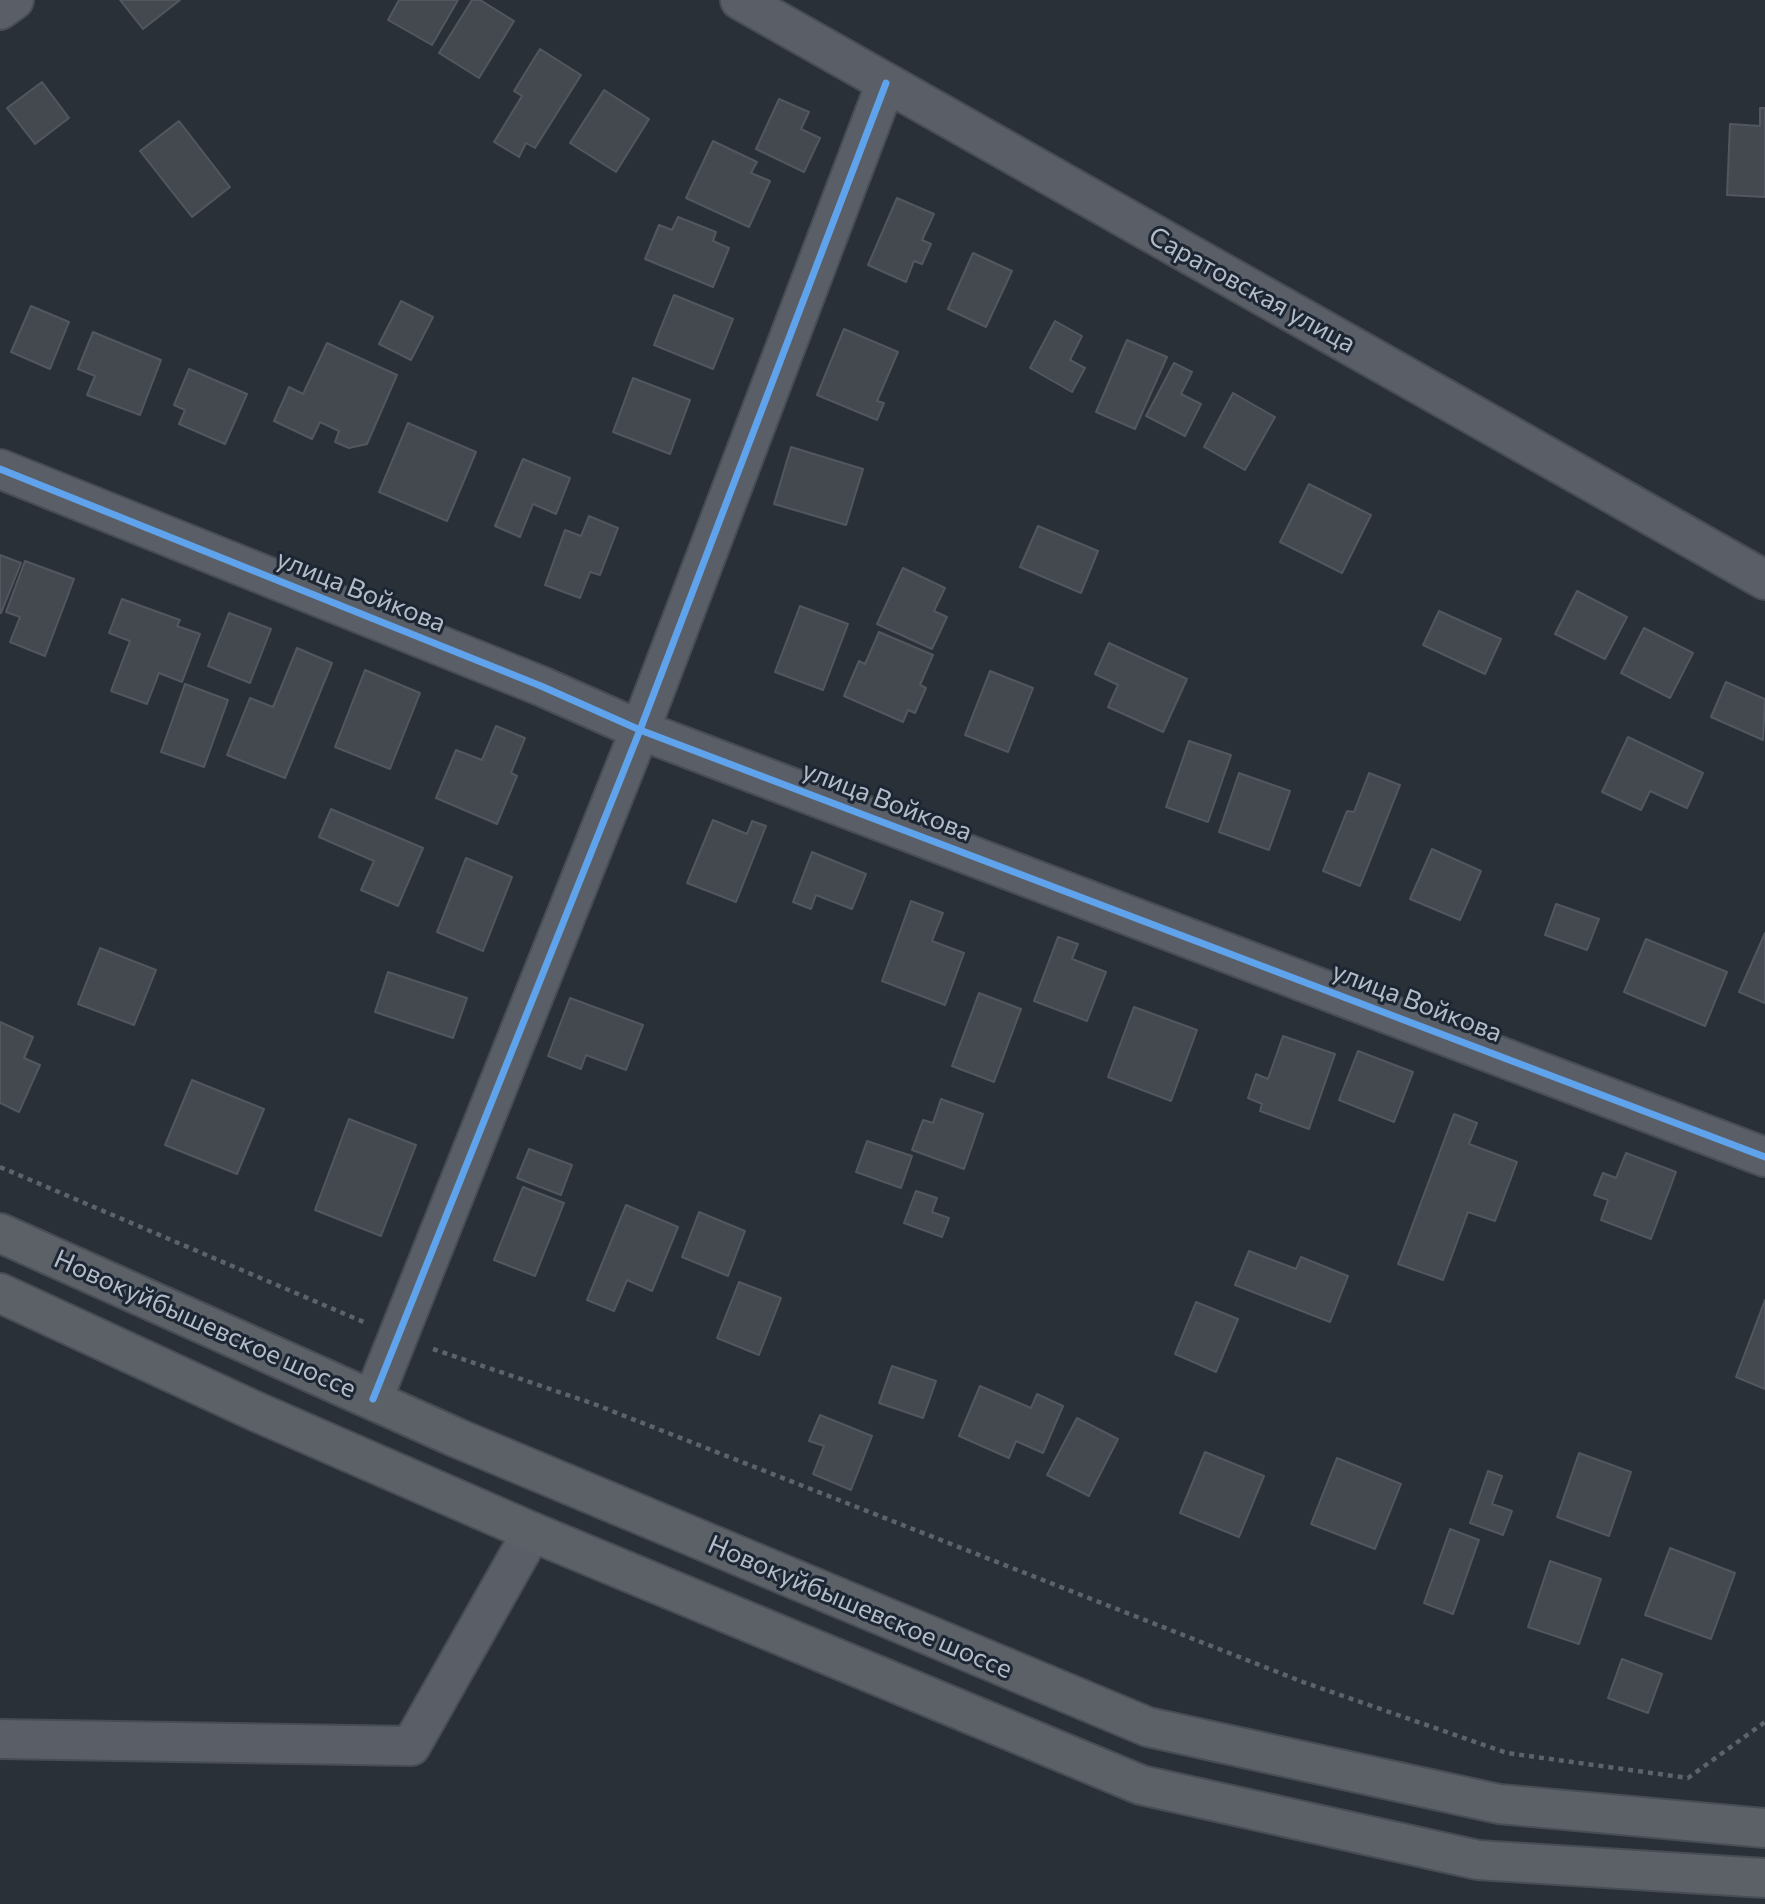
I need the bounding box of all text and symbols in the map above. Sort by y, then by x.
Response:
street label: Саратовская улица [1143,220,1361,360]
street label: улица Войкова [272,543,450,639]
street label: улица Войкова [798,754,976,848]
street label: улица Войкова [1328,955,1506,1049]
street label: Новокуйбышевское шоссе [49,1243,361,1405]
street label: Новокуйбышевское шоссе [703,1529,1017,1685]

